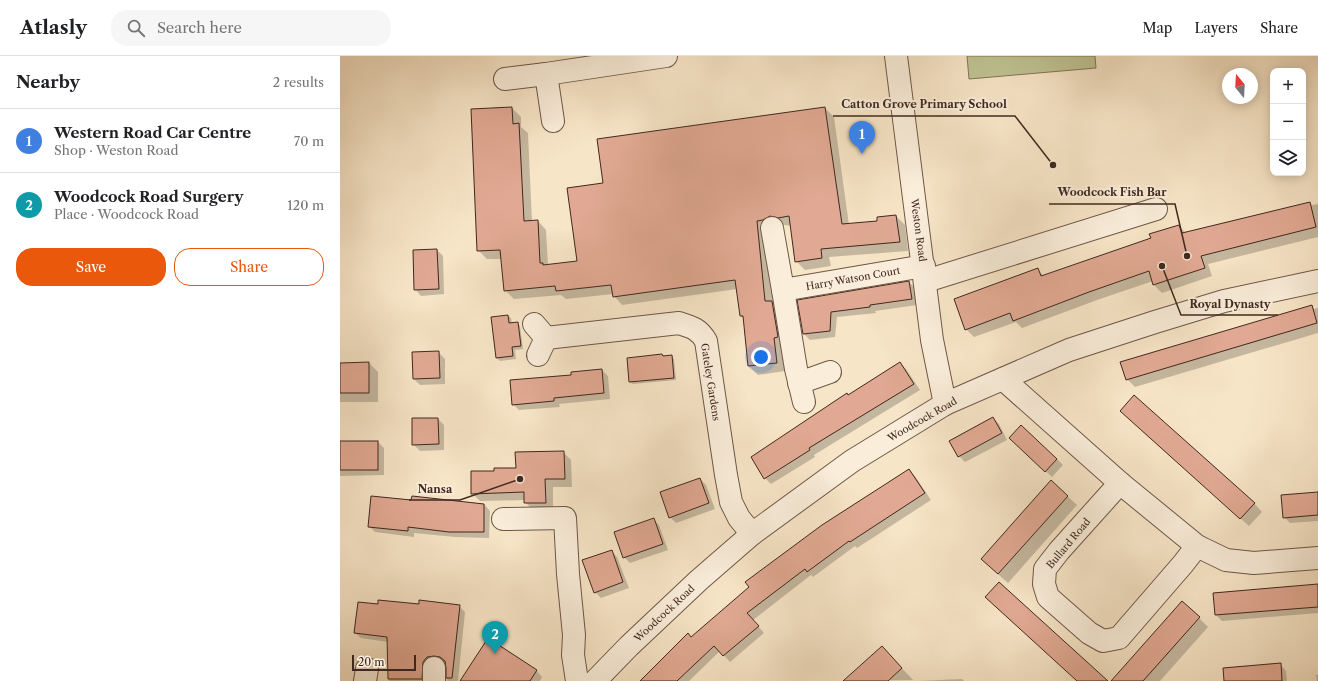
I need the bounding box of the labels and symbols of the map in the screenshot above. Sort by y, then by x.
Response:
north arrow [1222,68,1258,104]
callout: Catton Grove Primary School [833,93,1015,116]
text: Catton Grove Primary School [841,97,1007,111]
pin: 1 [849,121,875,154]
callout: Woodcock Fish Bar [1049,181,1175,204]
text: Woodcock Fish Bar [1056,185,1167,199]
street label: Weston Road [908,197,929,262]
street label: Harry Watson Court [805,264,902,293]
callout: Royal Dynasty [1181,292,1278,315]
text: Royal Dynasty [1189,297,1271,311]
street label: Gateley Gardens [698,342,723,422]
your location [751,347,771,367]
street label: Woodcock Road [884,394,959,445]
callout: Nansa [409,477,460,500]
text: Nansa [418,482,453,496]
street label: Bullard Road [1043,515,1093,571]
street label: Woodcock Road [631,582,697,645]
pin: 2 [482,621,508,654]
scale bar [352,653,416,672]

